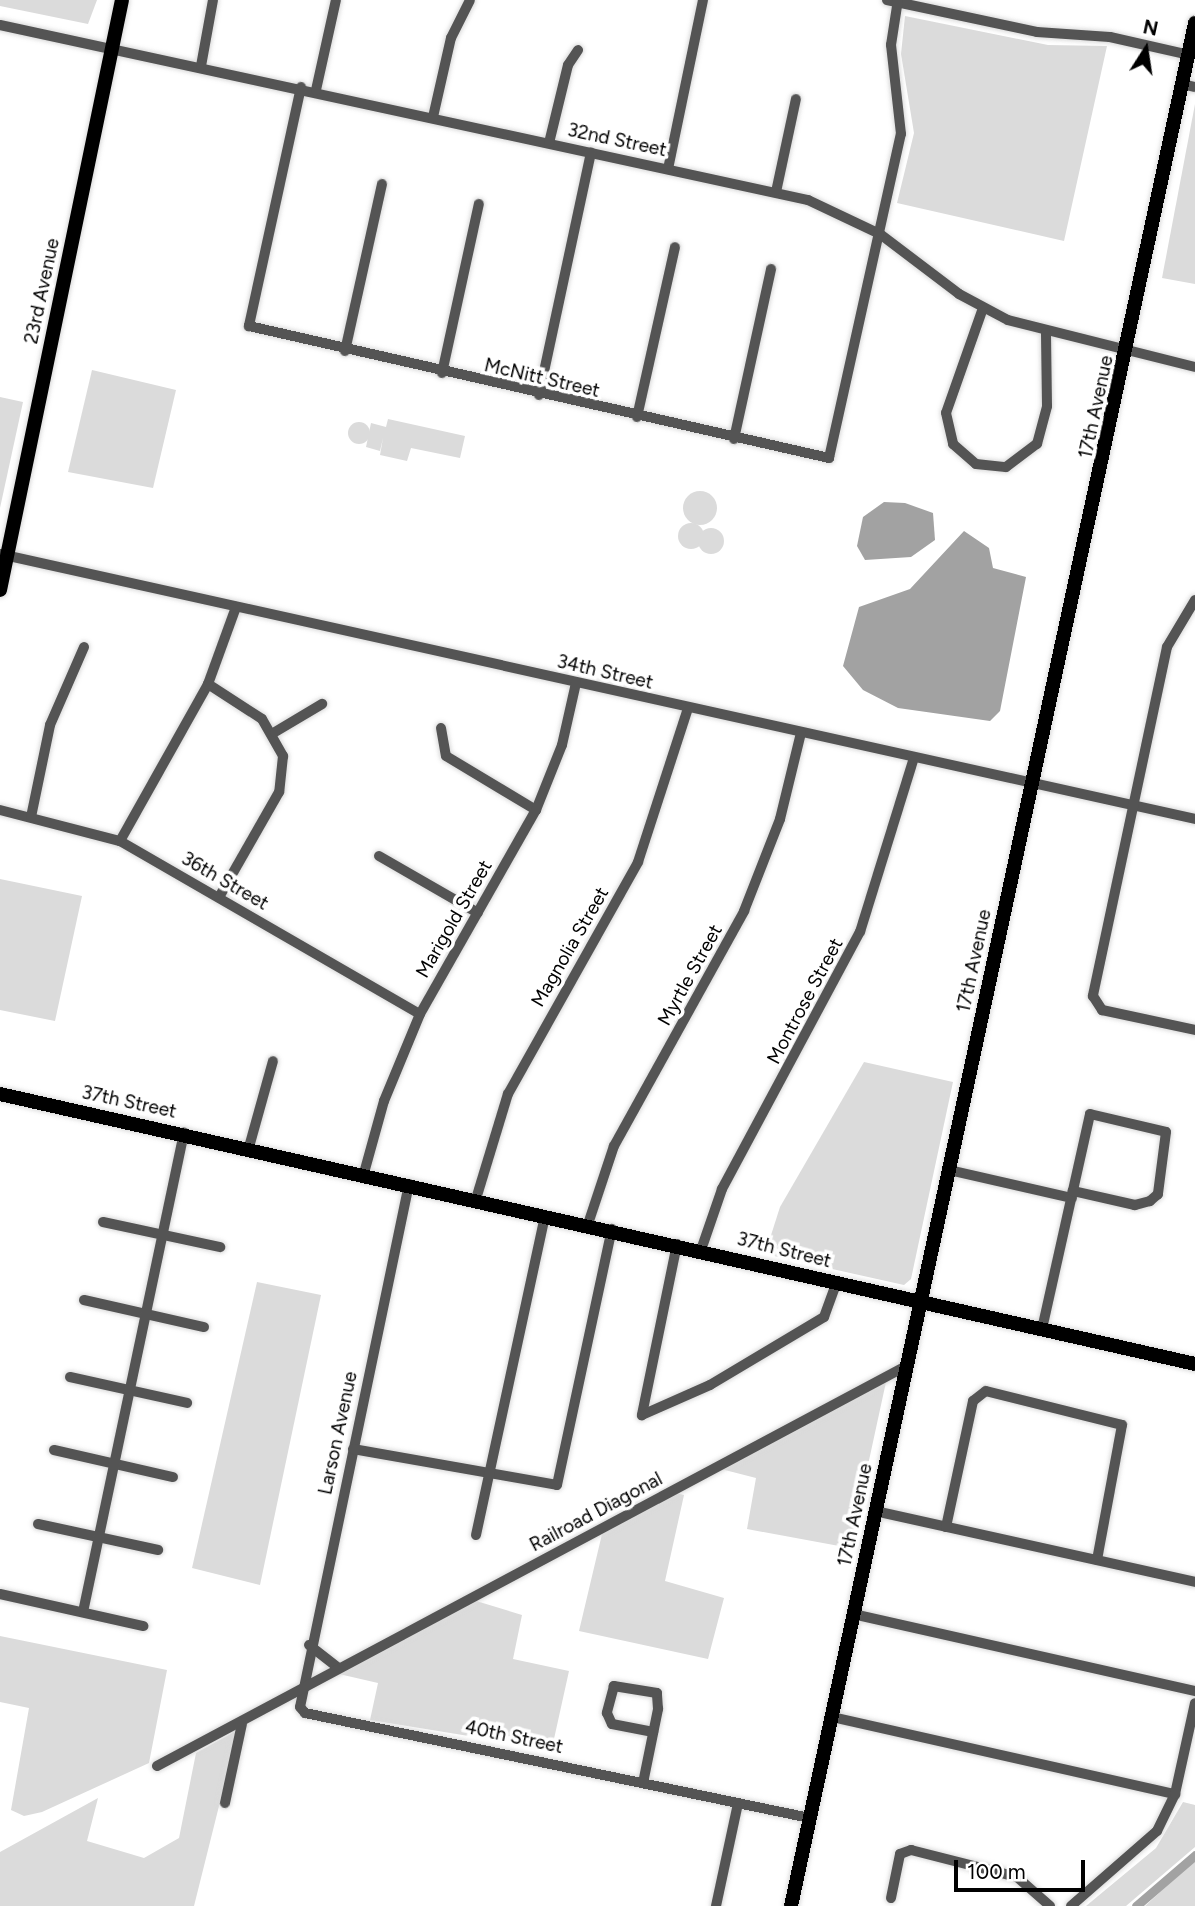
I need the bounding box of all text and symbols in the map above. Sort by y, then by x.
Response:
north arrow [1111,14,1181,84]
text: N [1141,15,1160,41]
street label: 32nd Street [565,118,669,162]
street label: 23rd Avenue [20,236,64,346]
street label: 17th Avenue [1074,353,1118,461]
street label: McNitt Street [482,354,602,402]
street label: 34th Street [555,650,655,694]
street label: 36th Street [177,847,273,915]
street label: Marigold Street [411,856,497,982]
street label: Magnolia Street [526,883,614,1011]
street label: 17th Avenue [952,907,996,1015]
street label: Myrtle Street [653,920,727,1030]
street label: Montrose Street [762,934,848,1068]
street label: 37th Street [80,1081,178,1123]
street label: 37th Street [735,1227,833,1273]
street label: Larson Avenue [314,1369,362,1497]
street label: 17th Avenue [833,1461,877,1569]
street label: Railroad Diagonal [526,1467,666,1557]
street label: 40th Street [463,1715,565,1759]
scale bar [957,1846,1088,1890]
text: 100 m [967,1859,1026,1884]

